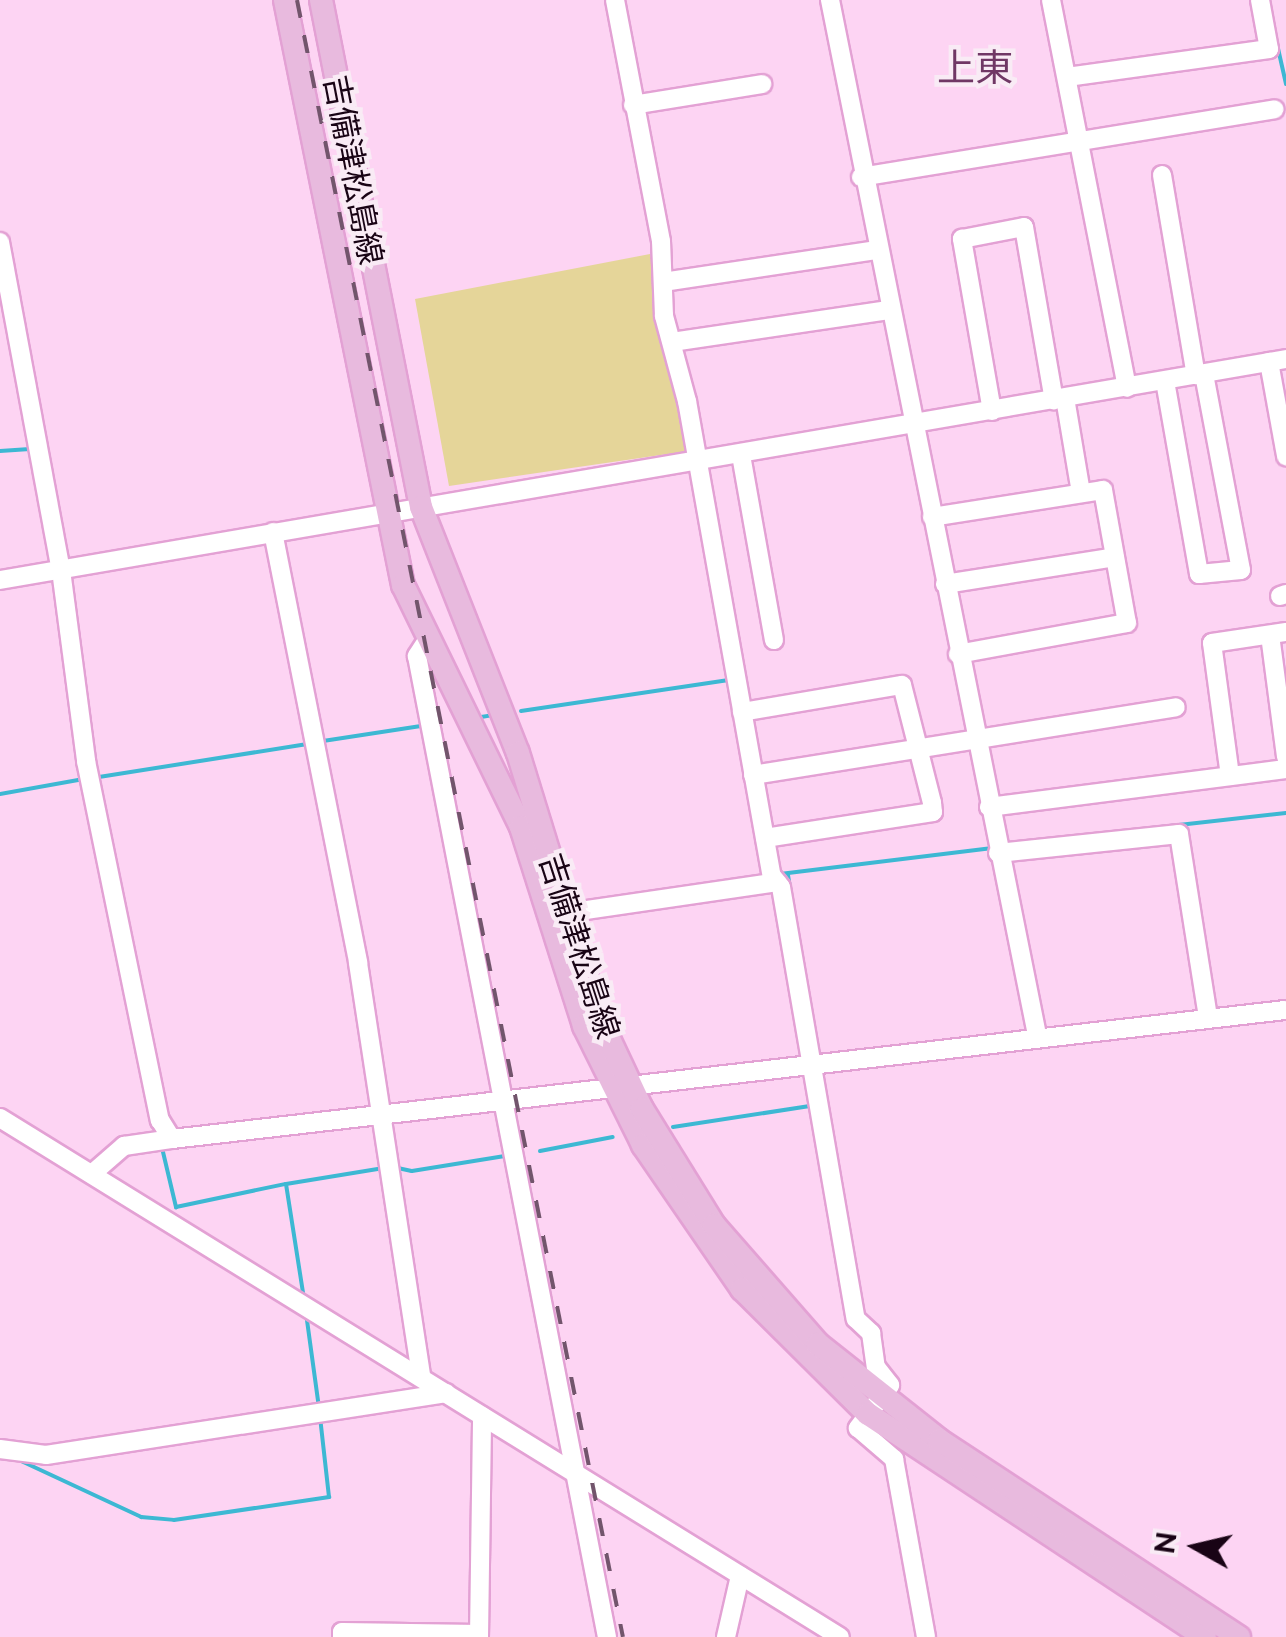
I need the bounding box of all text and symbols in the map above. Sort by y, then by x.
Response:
district label: 上東 [937,45,1013,91]
street label: 吉備津松島線 [316,72,390,268]
street label: 吉備津松島線 [531,849,627,1043]
north arrow [1146,1497,1246,1597]
text: N [1148,1530,1184,1556]

